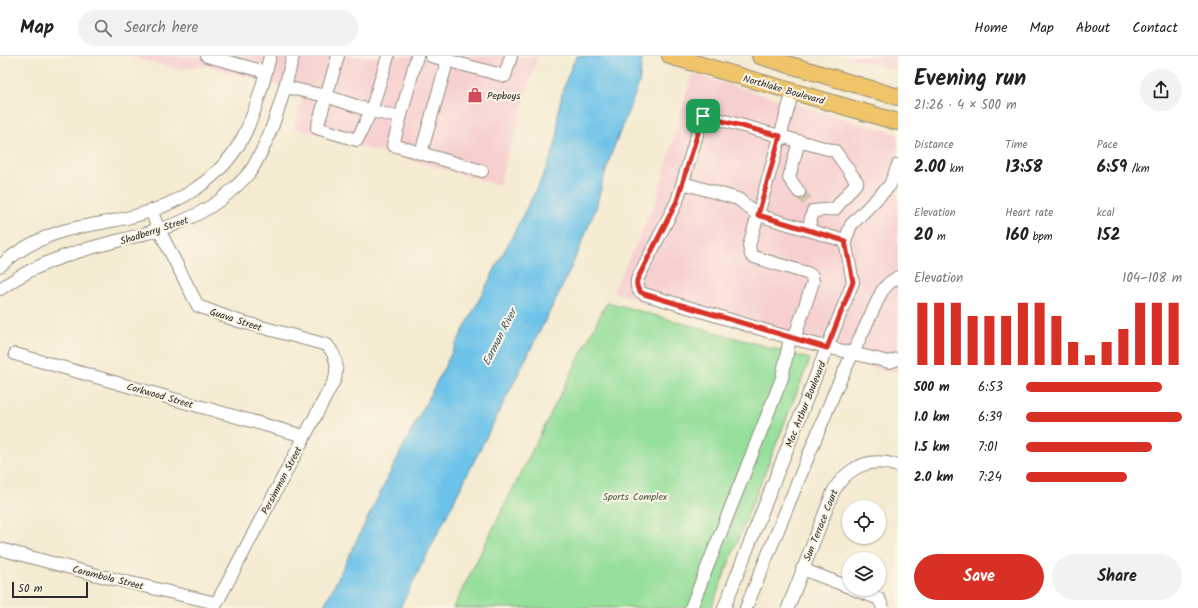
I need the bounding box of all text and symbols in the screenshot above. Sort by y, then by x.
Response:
search box [78,10,358,46]
text: Map [20,13,54,43]
text: Search here [124,16,198,40]
icon: search [92,17,114,39]
text: Home [974,17,1008,39]
text: Map [1030,17,1054,39]
text: About [1076,17,1110,39]
text: Contact [1132,17,1178,39]
text: Evening run [914,62,1026,97]
button: share [1140,69,1182,111]
street label: Northlake Boulevard [741,71,827,110]
shop icon: Pepboys [466,86,484,104]
place label: Pepboys [487,88,521,104]
text: 21:26 · 4 × 500 m [914,95,1017,116]
pin [686,99,720,133]
icon: arrive [692,105,714,127]
text: Distance [914,136,954,154]
text: Time [1005,136,1028,154]
text: Pace [1097,136,1118,154]
text: 2.00 [914,154,945,181]
text: 13:58 [1005,154,1043,181]
text: 6:59 [1097,154,1127,181]
text: km [945,160,964,178]
text: /km [1127,160,1150,178]
text: Elevation [914,204,956,222]
text: Heart rate [1005,204,1053,222]
text: kcal [1097,204,1115,222]
street label: Shadberry Street [118,212,191,249]
text: 20 [914,222,933,249]
text: 160 [1005,222,1028,249]
text: 152 [1097,222,1120,249]
text: m [933,228,946,246]
text: bpm [1028,228,1053,246]
text: Elevation [914,268,963,289]
text: 104–108 m [1122,268,1182,289]
street label: Guava Street [208,304,264,336]
water label: Earman River [478,304,523,369]
street label: Mac Arthur Boulevard [781,358,831,450]
text: 500 m [914,377,950,398]
text: 6:53 [978,377,1003,398]
street label: Corkwood Street [125,379,195,413]
text: 1.0 km [914,407,950,428]
text: 6:39 [978,407,1002,428]
text: 1.5 km [914,437,950,458]
text: 7:01 [978,437,998,458]
street label: Persimmon Street [257,443,307,517]
text: 2.0 km [914,467,953,488]
text: 7:24 [978,467,1002,488]
street label: Sun Terrace Court [799,487,843,564]
park label: Sports Complex [603,489,668,505]
map controls [842,500,886,596]
button: locate [842,500,886,544]
button: layers [842,552,886,596]
button: Save [914,554,1044,600]
button: Share [1052,554,1182,600]
street label: Carambola Street [70,561,145,595]
scale bar [12,580,88,599]
text: 50 m [18,580,43,598]

